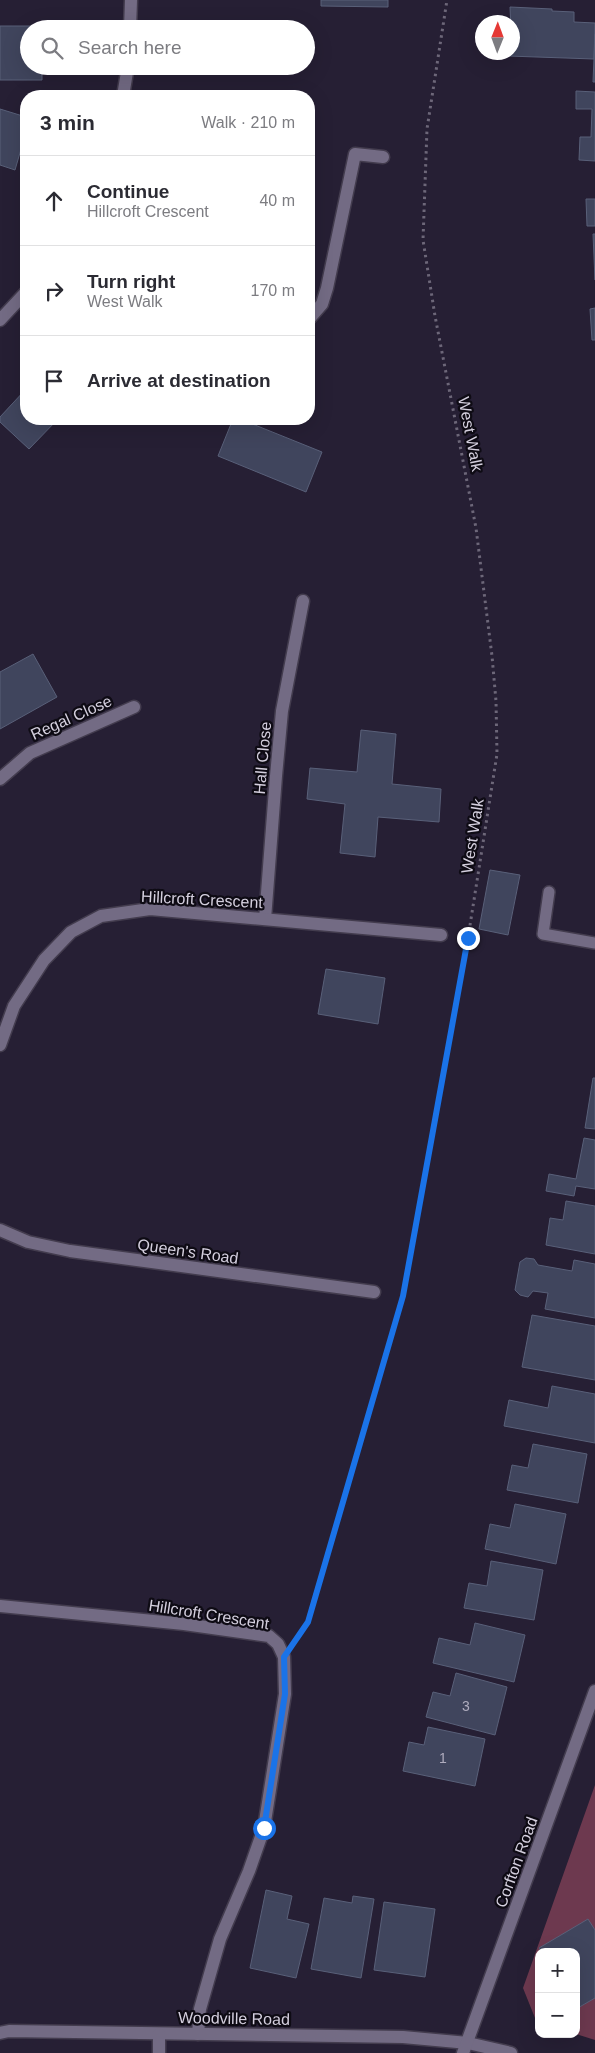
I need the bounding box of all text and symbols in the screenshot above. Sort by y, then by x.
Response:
north arrow [475,15,520,60]
search box [20,20,315,75]
icon: search [38,34,66,62]
text: Search here [78,37,182,58]
text: 3 min [40,111,95,134]
text: Walk · 210 m [201,114,295,131]
text: Continue [87,181,169,202]
icon: ahead [40,187,68,215]
text: 40 m [259,192,295,209]
text: Hillcroft Crescent [87,203,209,220]
text: Turn right [87,271,175,292]
icon: right [40,277,68,305]
text: 170 m [251,282,295,299]
text: West Walk [87,293,163,310]
icon: arrive [40,367,68,395]
text: Arrive at destination [87,370,271,391]
street label: West Walk [455,395,486,474]
street label: Regal Close [28,692,115,743]
street label: Hall Close [251,721,274,795]
street label: West Walk [458,796,487,875]
street label: Hillcroft Crescent [141,888,264,911]
route end [457,927,480,950]
street label: Queen's Road [136,1236,240,1267]
street label: Hillcroft Crescent [147,1597,271,1633]
house number: 3 [462,1698,470,1714]
house number: 1 [439,1750,447,1766]
street label: Corfton Road [492,1815,541,1910]
route start [253,1817,276,1840]
map controls [535,1948,580,2038]
button: + [535,1948,580,1993]
button: − [535,1993,580,2038]
street label: Woodville Road [178,2009,290,2028]

